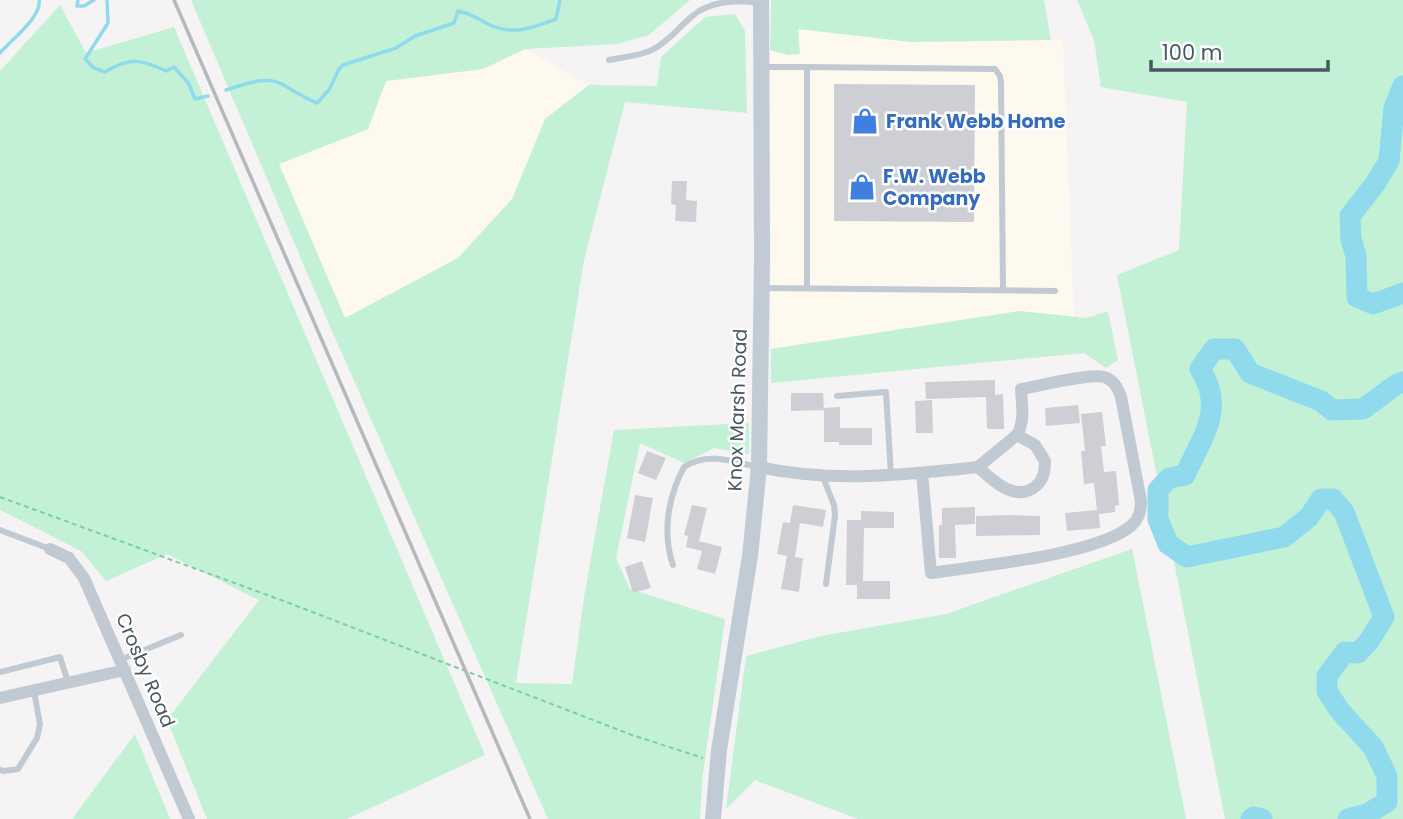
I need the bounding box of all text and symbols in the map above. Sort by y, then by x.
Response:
scale bar [1151,28,1328,72]
text: 100 m [1162,38,1222,67]
shop icon: Frank Webb Home [850,106,880,136]
place label: Frank Webb Home [886,108,1066,135]
place label: F.W. Webb Company [883,163,986,212]
shop icon: F.W. Webb Company [847,172,877,202]
street label: Knox Marsh Road [721,328,754,492]
street label: Crosby Road [109,609,182,732]

